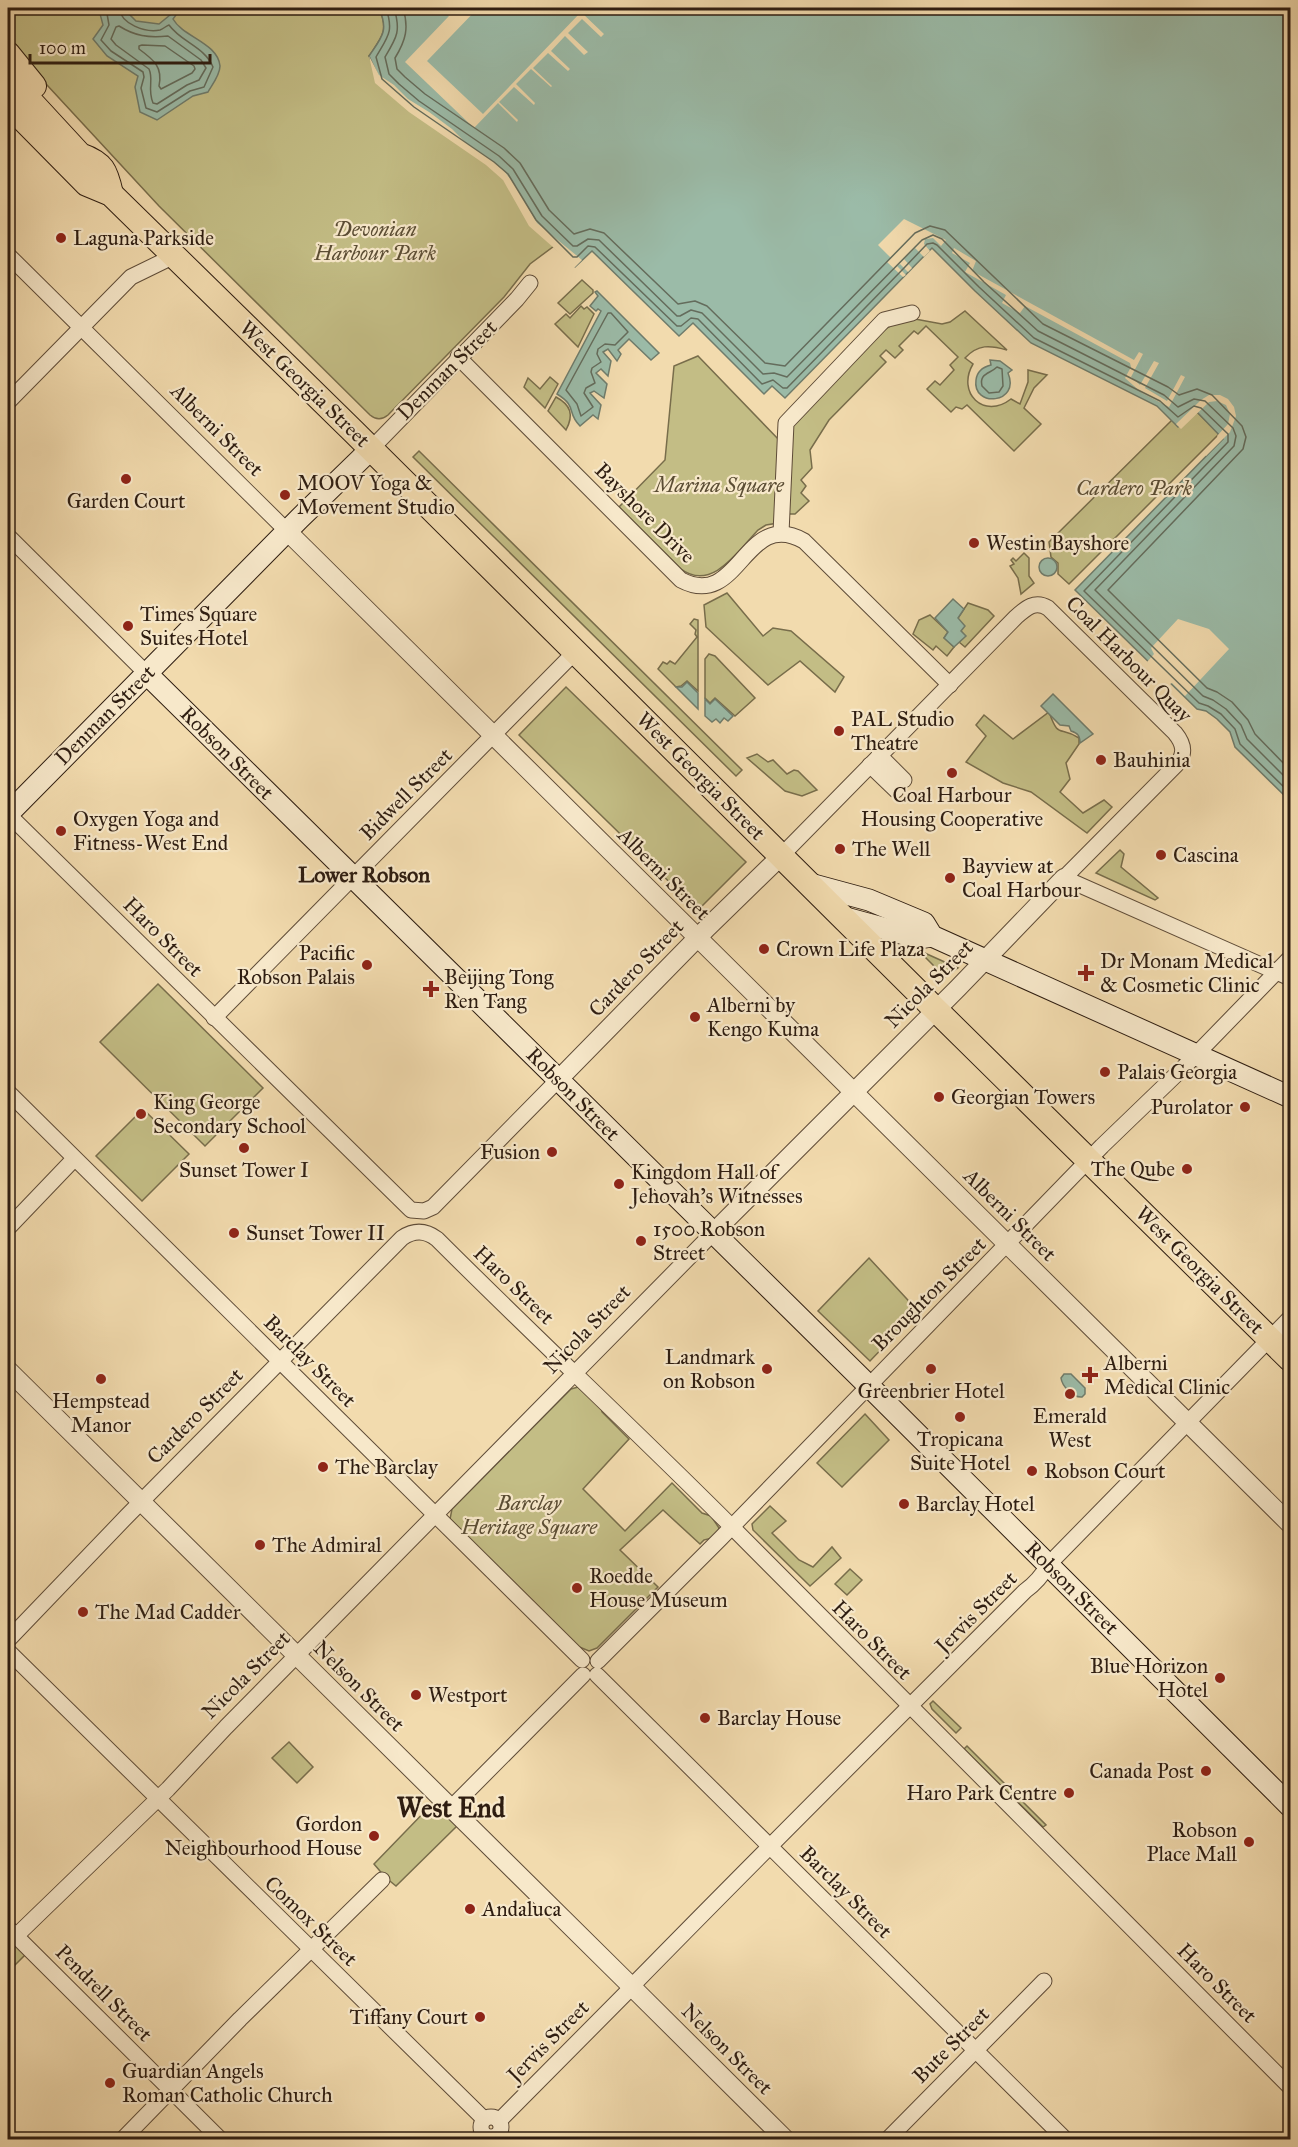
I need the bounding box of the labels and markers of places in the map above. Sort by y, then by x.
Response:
place label: Laguna Parkside [73,225,214,251]
marker: Laguna Parkside [54,231,68,245]
place label: MOOV Yoga & Movement Studio [297,470,455,520]
marker: Garden Court [119,472,133,486]
place label: Garden Court [67,488,186,514]
marker: MOOV Yoga & Movement Studio [278,488,292,502]
place label: Westin Bayshore [986,530,1130,556]
marker: Westin Bayshore [967,536,981,550]
place label: Times Square Suites Hotel [140,601,258,651]
marker: Times Square Suites Hotel [121,619,135,633]
place label: PAL Studio Theatre [851,706,955,756]
marker: PAL Studio Theatre [832,724,846,738]
place label: Bauhinia [1113,747,1191,773]
marker: Bauhinia [1094,753,1108,767]
marker: Coal Harbour Housing Cooperative [945,766,959,780]
place label: Coal Harbour Housing Cooperative [861,782,1043,832]
place label: Oxygen Yoga and Fitness-West End [73,806,229,856]
marker: Oxygen Yoga and Fitness-West End [54,824,68,838]
place label: The Well [852,836,931,862]
marker: The Well [833,842,847,856]
place label: Cascina [1173,842,1239,868]
marker: Cascina [1154,848,1168,862]
place label: Bayview at Coal Harbour [962,853,1081,903]
marker: Bayview at Coal Harbour [943,871,957,885]
place label: Crown Life Plaza [776,936,925,962]
place label: Pacific Robson Palais [237,940,355,990]
marker: Crown Life Plaza [757,942,771,956]
place label: Dr Monam Medical & Cosmetic Clinic [1100,948,1274,998]
marker: Pacific Robson Palais [360,958,374,972]
place label: Beijing Tong Ren Tang [444,964,554,1014]
marker: Dr Monam Medical & Cosmetic Clinic [1077,964,1095,982]
marker: Beijing Tong Ren Tang [422,980,440,998]
place label: Alberni by Kengo Kuma [706,992,819,1042]
marker: Alberni by Kengo Kuma [688,1010,702,1024]
place label: Palais Georgia [1117,1059,1237,1085]
marker: Palais Georgia [1098,1065,1112,1079]
place label: Georgian Towers [951,1084,1095,1110]
place label: King George Secondary School [153,1089,306,1139]
marker: Georgian Towers [932,1090,946,1104]
place label: Purolator [1151,1094,1233,1120]
marker: Purolator [1238,1100,1252,1114]
marker: King George Secondary School [134,1107,148,1121]
place label: Fusion [480,1139,540,1165]
marker: Sunset Tower I [237,1141,251,1155]
marker: Fusion [545,1145,559,1159]
place label: The Qube [1091,1156,1175,1182]
place label: Sunset Tower I [179,1157,309,1183]
place label: Kingdom Hall of Jehovah's Witnesses [629,1159,803,1209]
marker: The Qube [1180,1162,1194,1176]
marker: Kingdom Hall of Jehovah's Witnesses [612,1177,626,1191]
place label: 1500 Robson Street [653,1216,765,1266]
place label: Sunset Tower II [246,1220,385,1246]
marker: Sunset Tower II [227,1226,241,1240]
marker: 1500 Robson Street [634,1234,648,1248]
place label: Landmark on Robson [663,1344,755,1394]
place label: Alberni Medical Clinic [1103,1350,1230,1400]
marker: Landmark on Robson [760,1362,774,1376]
marker: Greenbrier Hotel [924,1362,938,1376]
marker: Alberni Medical Clinic [1081,1366,1099,1384]
marker: Hempstead Manor [94,1372,108,1386]
place label: Greenbrier Hotel [857,1378,1005,1404]
marker: Emerald West [1063,1387,1077,1401]
place label: Hempstead Manor [52,1388,151,1438]
place label: Emerald West [1033,1403,1108,1453]
marker: Tropicana Suite Hotel [953,1410,967,1424]
place label: Tropicana Suite Hotel [910,1426,1010,1476]
place label: The Barclay [335,1454,439,1480]
place label: Robson Court [1044,1458,1166,1484]
marker: The Barclay [316,1460,330,1474]
marker: Robson Court [1025,1464,1039,1478]
place label: Barclay Hotel [916,1491,1035,1517]
marker: Barclay Hotel [897,1497,911,1511]
place label: The Admiral [272,1532,382,1558]
marker: The Admiral [253,1538,267,1552]
place label: Roedde House Museum [589,1563,728,1613]
marker: Roedde House Museum [570,1581,584,1595]
place label: The Mad Cadder [95,1599,241,1625]
marker: The Mad Cadder [76,1605,90,1619]
place label: Blue Horizon Hotel [1090,1653,1208,1703]
marker: Blue Horizon Hotel [1213,1671,1227,1685]
place label: Westport [428,1682,508,1708]
marker: Westport [409,1688,423,1702]
place label: Barclay House [717,1705,842,1731]
marker: Barclay House [698,1711,712,1725]
place label: Canada Post [1089,1758,1195,1784]
marker: Canada Post [1199,1764,1213,1778]
place label: Haro Park Centre [906,1780,1057,1806]
marker: Haro Park Centre [1062,1786,1076,1800]
place label: Gordon Neighbourhood House [164,1811,362,1861]
place label: Robson Place Mall [1146,1817,1237,1867]
marker: Gordon Neighbourhood House [367,1829,381,1843]
marker: Robson Place Mall [1242,1835,1256,1849]
place label: Andaluca [481,1896,562,1922]
marker: Andaluca [463,1902,477,1916]
place label: Tiffany Court [350,2004,469,2030]
marker: Tiffany Court [473,2010,487,2024]
place label: Guardian Angels Roman Catholic Church [122,2058,333,2108]
marker: Guardian Angels Roman Catholic Church [103,2076,117,2090]

